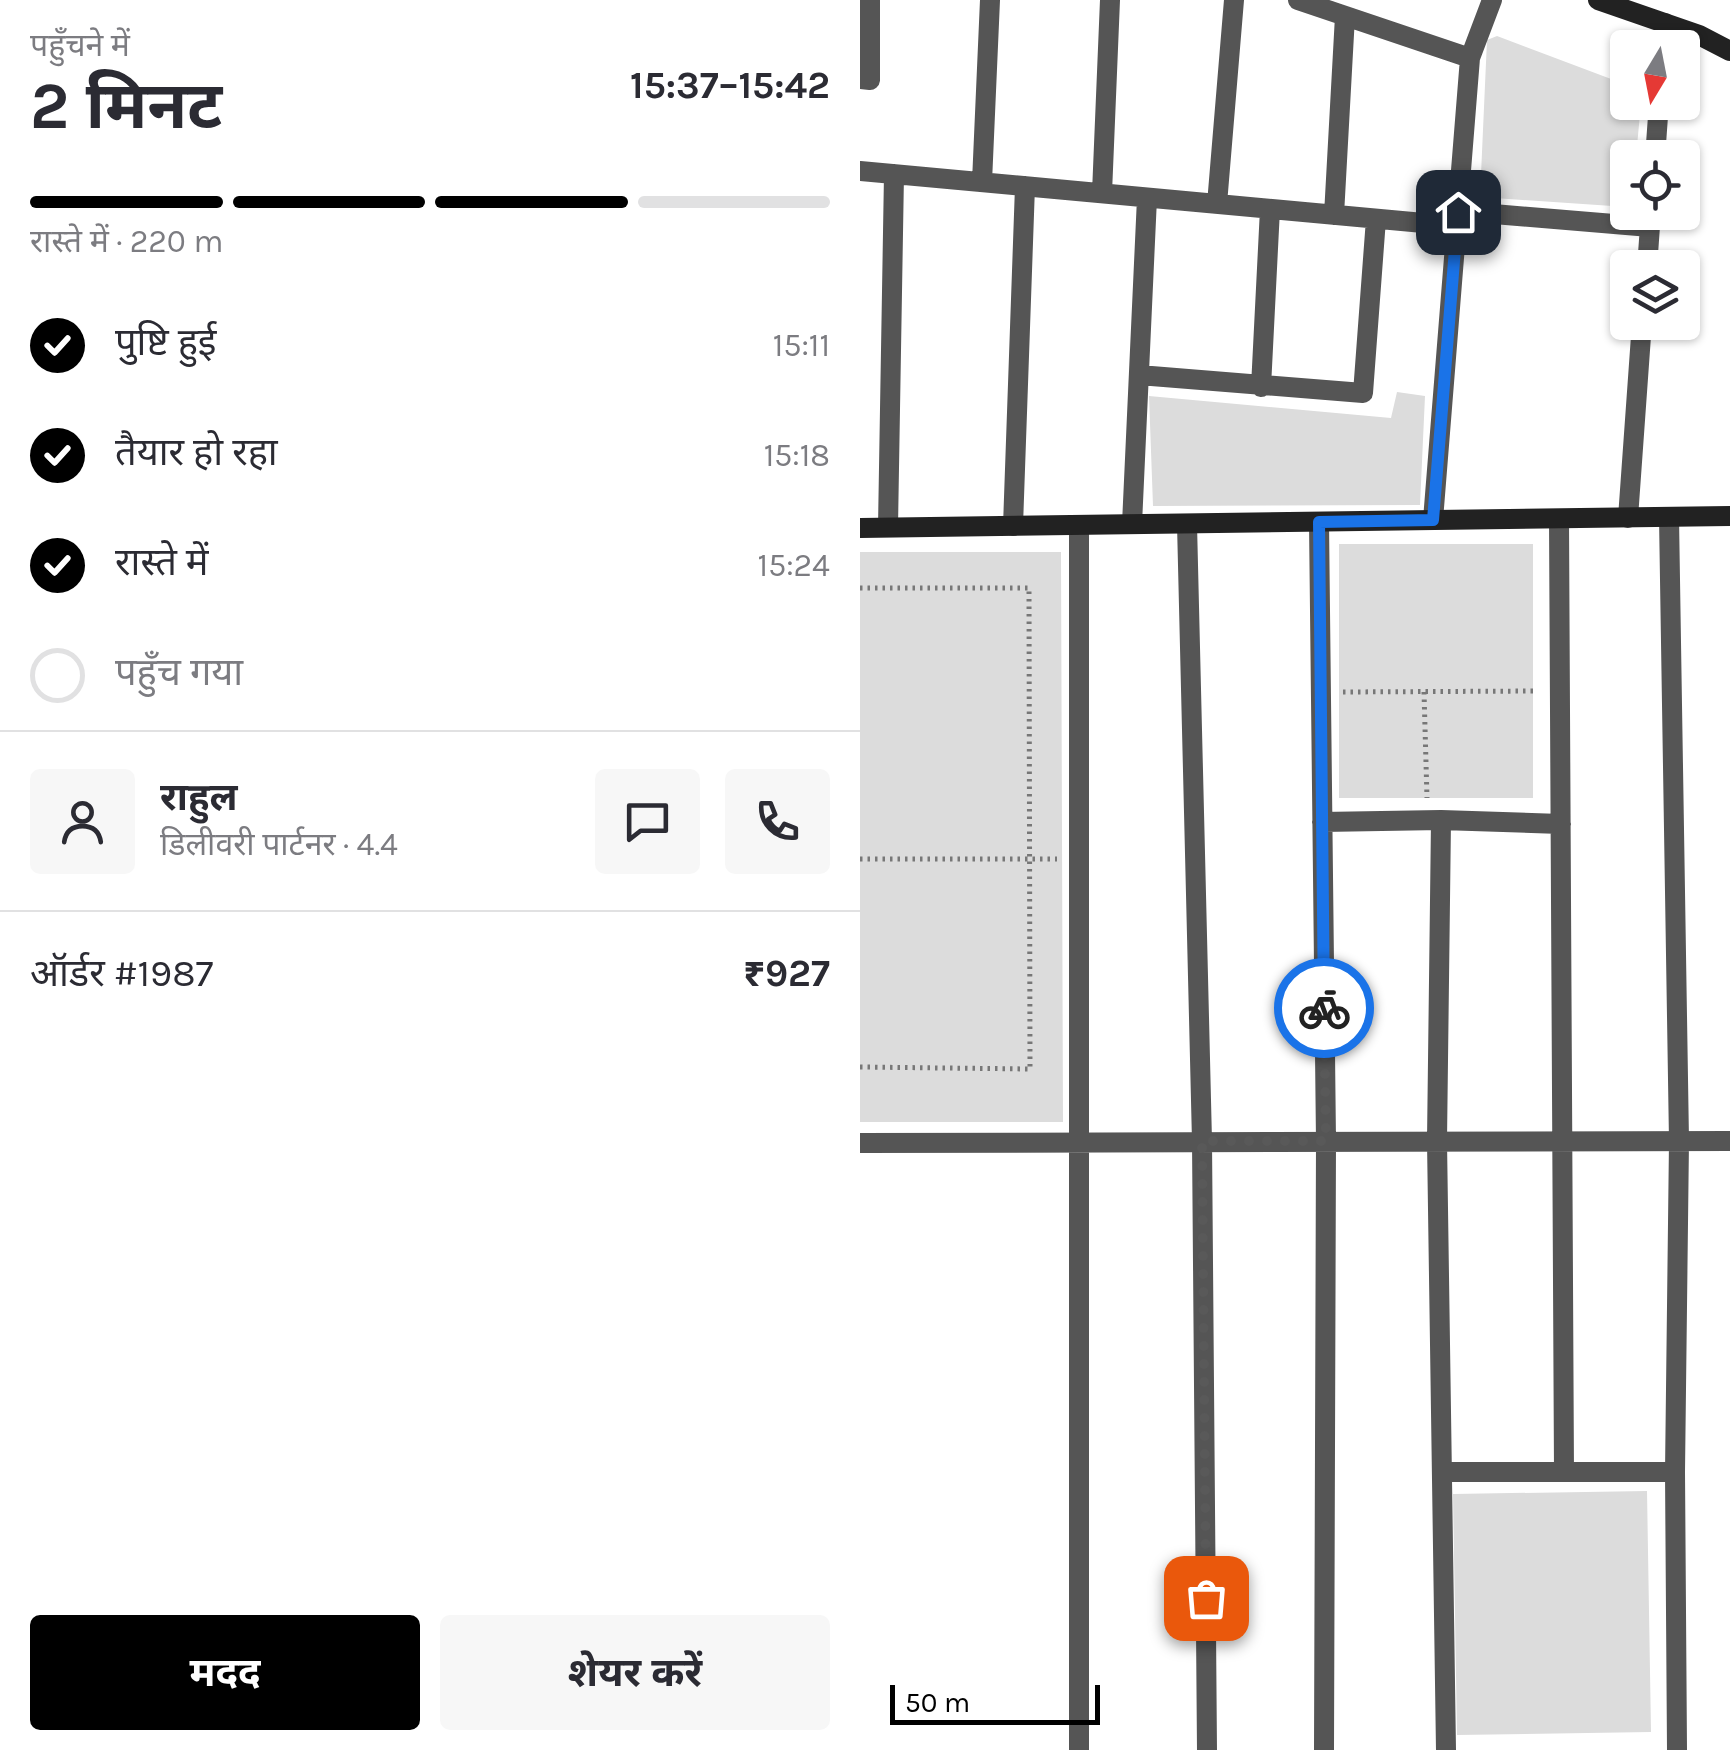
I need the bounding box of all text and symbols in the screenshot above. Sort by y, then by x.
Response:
text: पहुँचने में [30,27,130,64]
north arrow [1610,30,1700,120]
map controls [1610,30,1700,340]
text: 15:37–15:42 [630,63,830,108]
text: 2 मिनट [30,68,222,144]
button: locate [1610,140,1700,230]
pin [1416,170,1501,255]
icon: home [1431,185,1486,240]
text: रास्ते में · 220 m [30,223,223,260]
button: layers [1610,250,1700,340]
icon: check [30,318,85,373]
text: पुष्टि हुई [115,320,216,365]
text: 15:11 [773,327,830,364]
icon: check [30,428,85,483]
text: तैयार हो रहा [115,430,278,475]
text: 15:18 [764,437,830,474]
icon: check [30,538,85,593]
text: रास्ते में [115,540,209,585]
text: 15:24 [758,547,830,584]
text: पहुँच गया [115,650,243,695]
button: person [30,769,135,874]
button: chat [595,769,700,874]
button: phone [725,769,830,874]
text: राहुल [160,775,237,820]
text: डिलीवरी पार्टनर · 4.4 [160,826,398,863]
text: ऑर्डर #1987 [30,951,213,996]
text: ₹927 [743,951,830,996]
courier [1274,958,1374,1058]
icon: bike [1297,981,1352,1036]
pin [1164,1556,1249,1641]
icon: bag [1179,1571,1234,1626]
button: मदद [30,1615,420,1730]
button: शेयर करें [440,1615,830,1730]
scale bar [890,1680,1100,1724]
text: 50 m [905,1686,970,1719]

